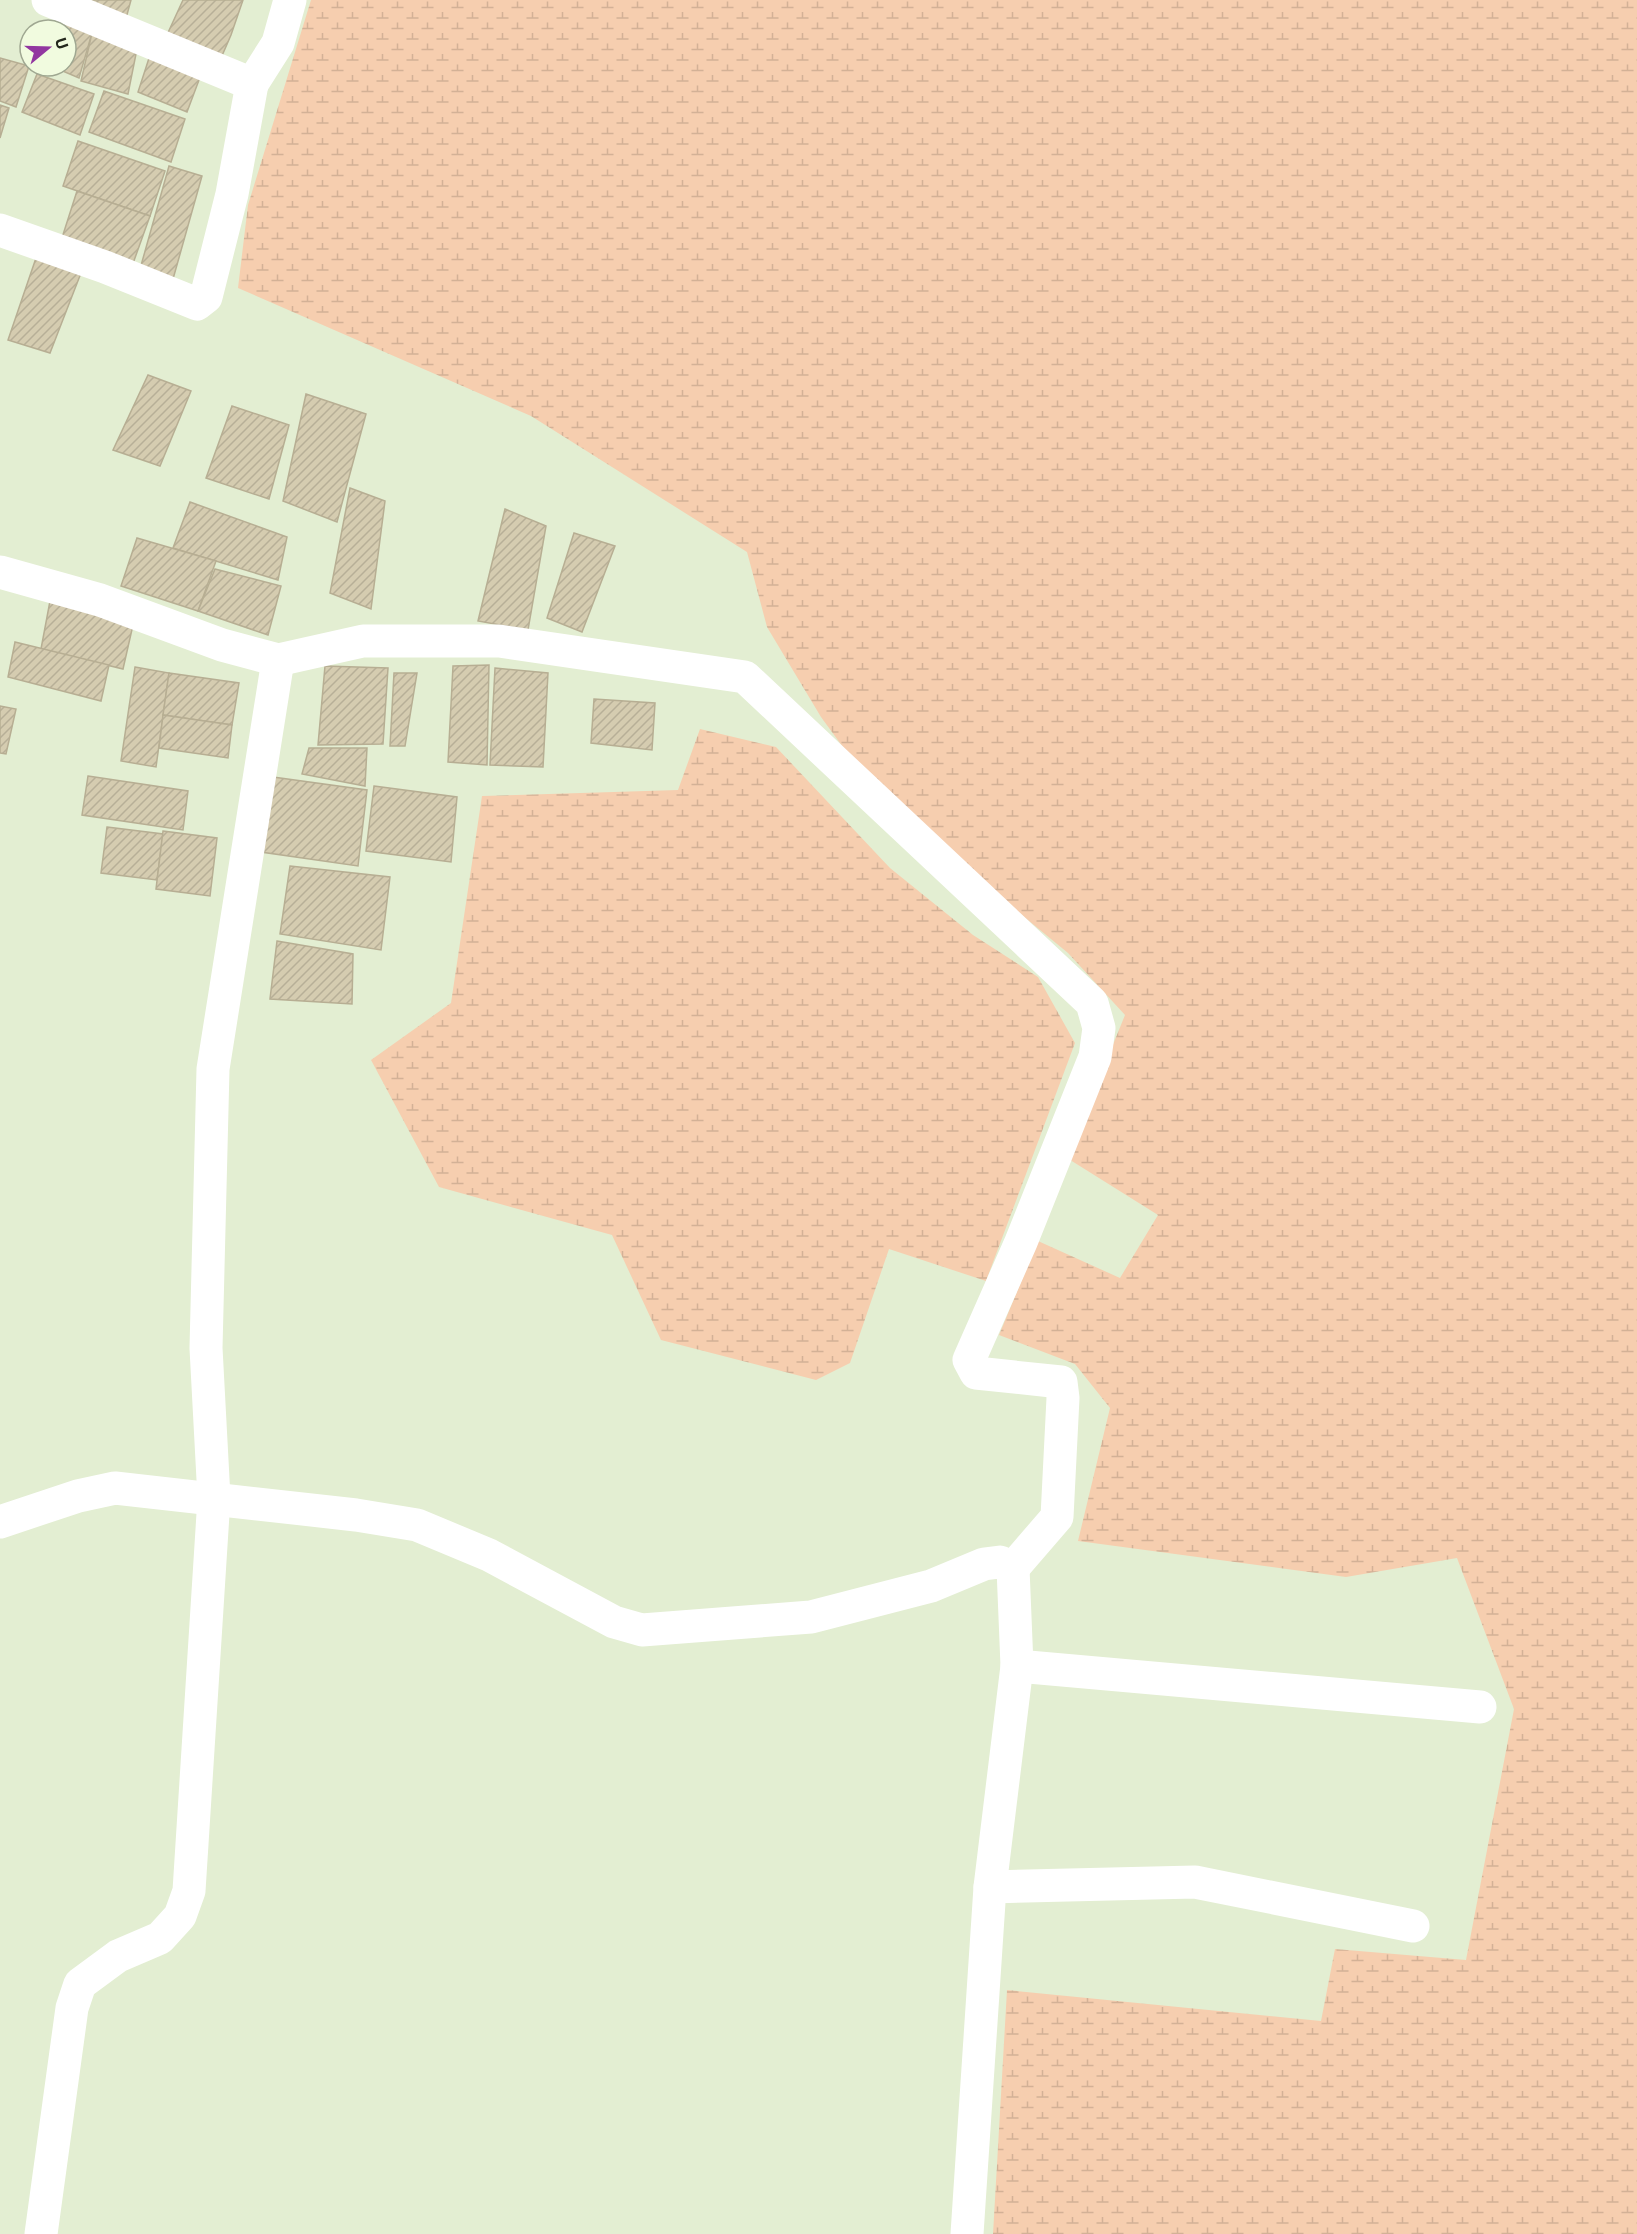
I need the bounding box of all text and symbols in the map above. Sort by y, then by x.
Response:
north arrow [18,18,78,78]
text: U [52,35,73,51]

